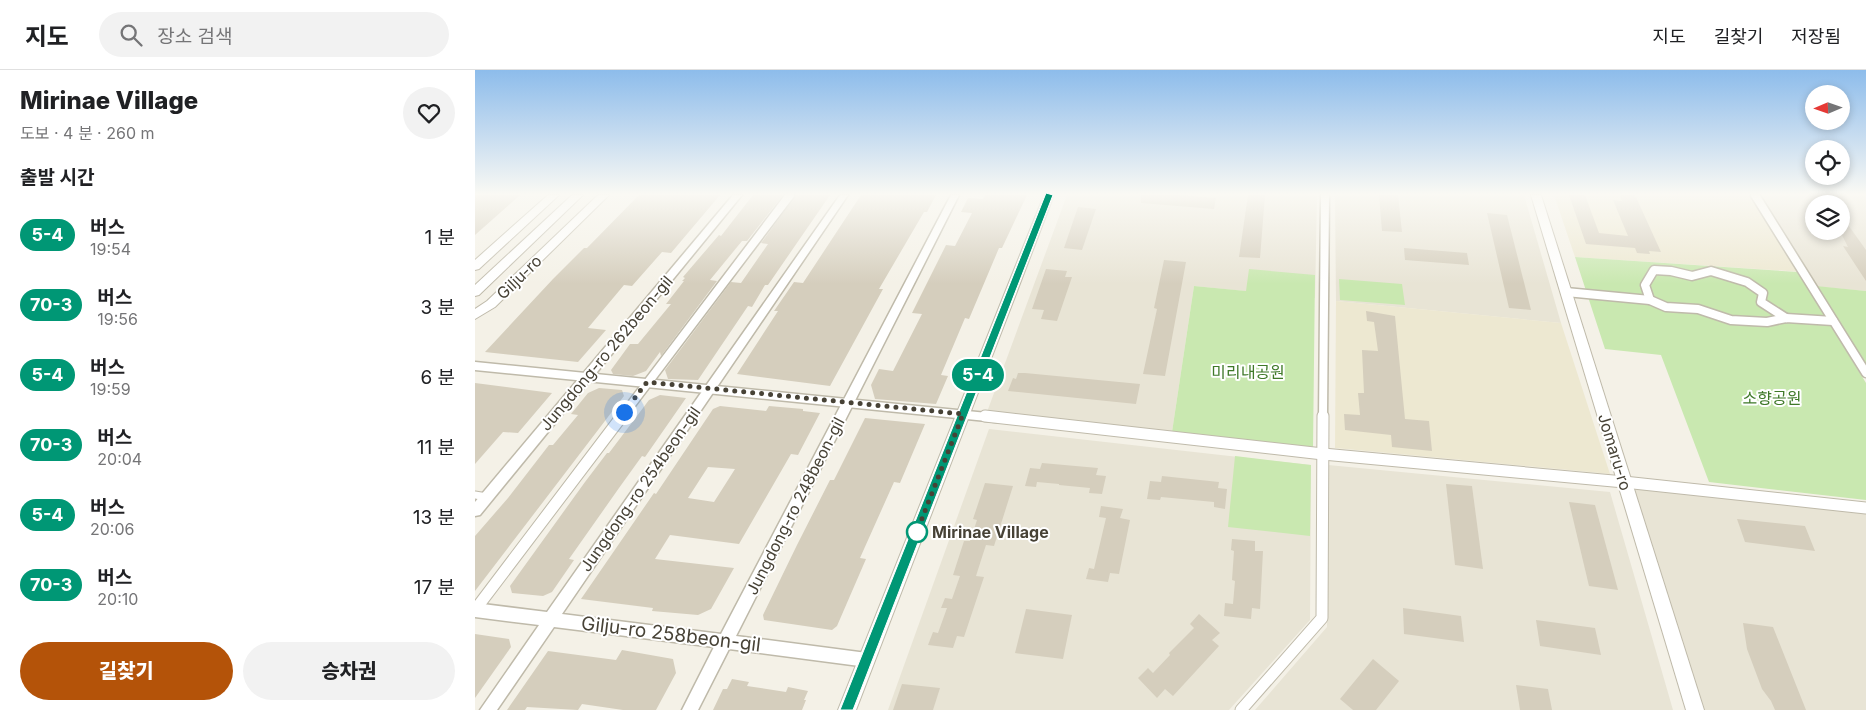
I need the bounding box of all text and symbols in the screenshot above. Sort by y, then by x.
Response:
search box [99,12,449,57]
icon: search [117,21,145,49]
text: 지도 [25,22,69,51]
text: 장소 검색 [157,25,232,48]
text: 지도 [1653,26,1686,47]
text: 길찾기 [1714,26,1763,47]
text: 저장됨 [1791,26,1841,47]
north arrow [1805,85,1850,130]
map controls [1805,85,1850,240]
text: Mirinae Village [20,86,198,115]
button: heart [403,87,455,139]
text: 도보 · 4 분 · 260 m [20,123,155,143]
button: locate [1805,140,1850,185]
text: 출발 시간 [20,166,94,189]
button: layers [1805,195,1850,240]
text: 버스 [90,216,125,239]
text: 5-4 [31,224,64,245]
text: 1 분 [424,226,455,249]
text: 19:54 [90,239,131,259]
street label: Gilju-ro [492,251,546,303]
street label: Jungdong-ro 262beon-gil [535,271,677,435]
text: 버스 [97,286,132,309]
text: 70-3 [30,294,72,315]
text: 3 분 [420,296,455,319]
text: 19:56 [97,309,138,329]
text: 버스 [90,356,125,379]
line badge: 5-4 [949,359,1007,391]
park label: 미리내공원 [1211,362,1285,382]
text: 5-4 [31,364,64,385]
text: 5-4 [962,364,994,385]
text: 6 분 [420,366,455,389]
text: 19:59 [90,379,131,399]
park label: 소향공원 [1743,388,1801,408]
your location [612,400,637,425]
street label: Jungdong-ro 254beon-gil [575,403,705,575]
street label: Jomaru-ro [1594,411,1636,493]
street label: Jungdong-ro 248beon-gil [741,414,849,598]
text: 버스 [97,426,132,449]
text: 70-3 [30,434,72,455]
text: 11 분 [417,436,455,459]
text: 20:04 [97,449,142,469]
text: 버스 [90,496,125,519]
text: 5-4 [31,504,64,525]
text: 13 분 [413,506,455,529]
text: 20:06 [90,519,134,539]
marker: Mirinae Village [906,521,928,543]
place label: Mirinae Village [932,522,1049,542]
text: 버스 [97,566,132,589]
text: 70-3 [30,574,72,595]
text: 17 분 [414,576,455,599]
text: 20:10 [97,589,138,609]
street label: Gilju-ro 258beon-gil [580,612,762,656]
button: 길찾기 [20,642,233,700]
button: 승차권 [243,642,455,700]

